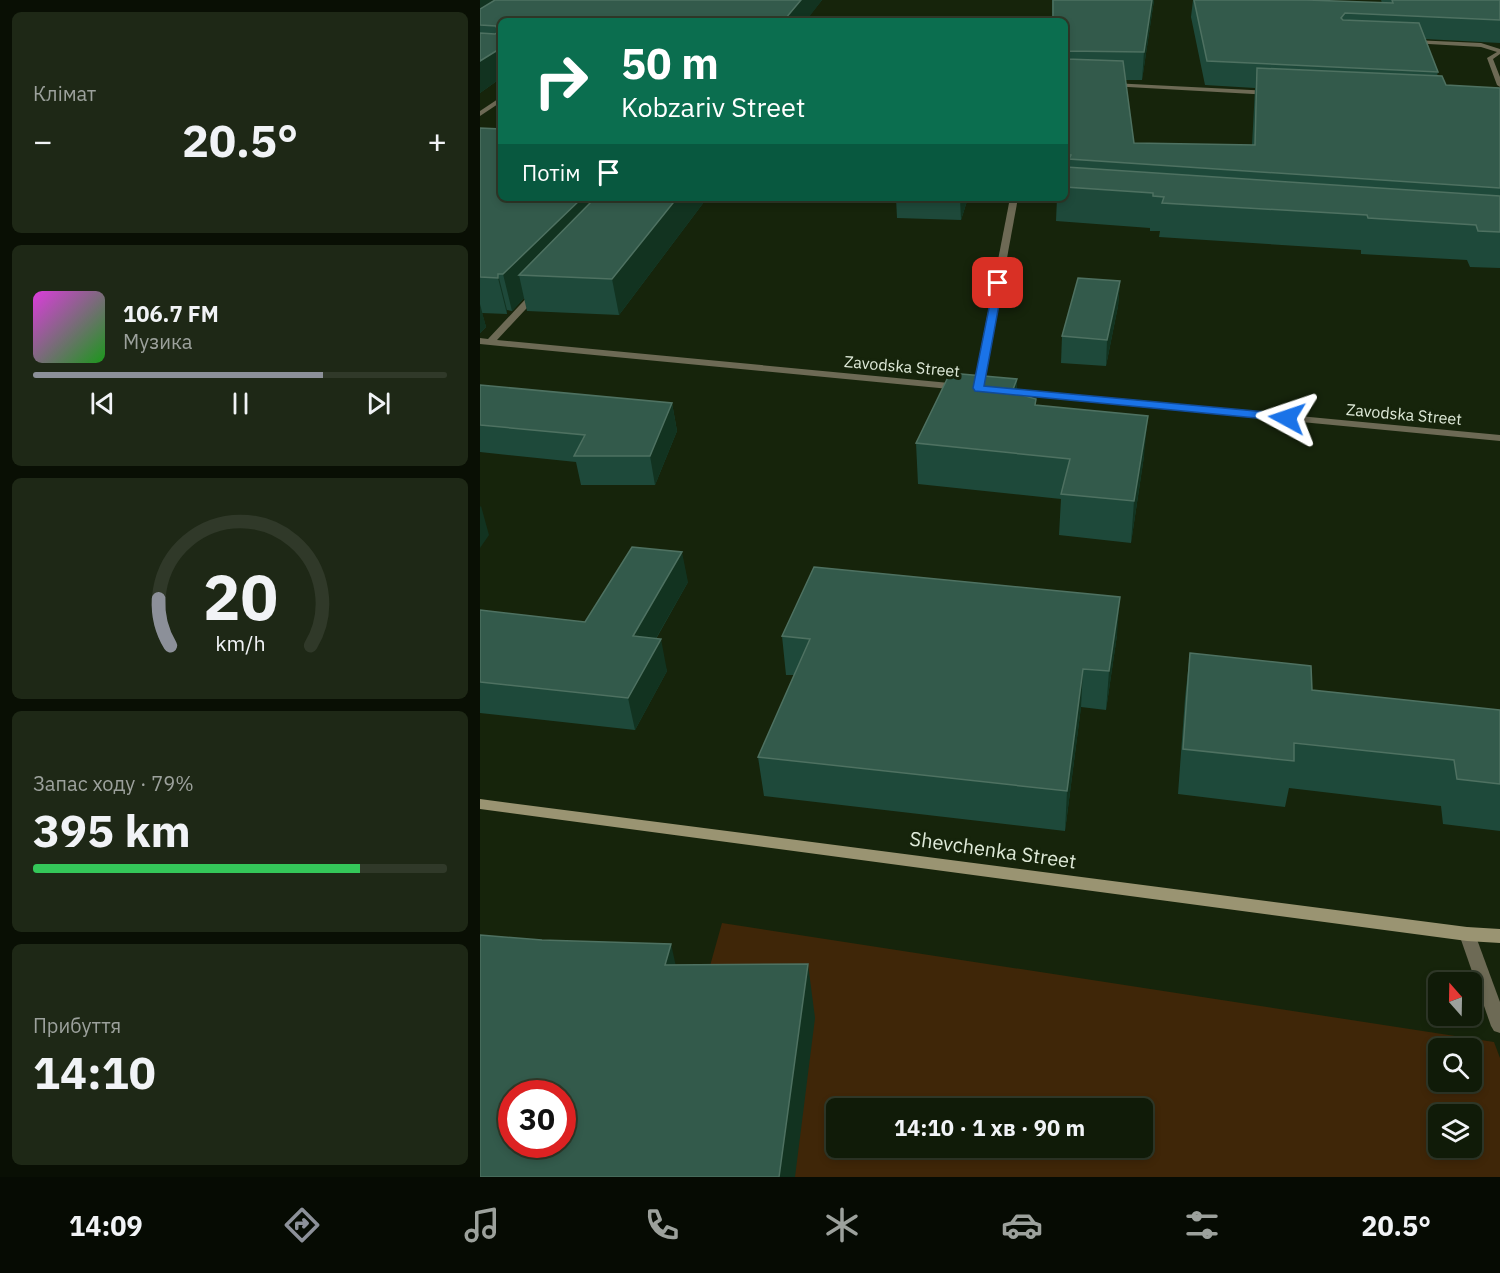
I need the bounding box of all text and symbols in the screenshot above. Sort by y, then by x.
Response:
text: 50 m [621,36,719,91]
icon: right [522,42,600,120]
text: Клімат [33,80,96,107]
text: Kobzariv Street [621,89,805,124]
text: 20.5° [182,111,298,169]
text: − [33,119,53,162]
text: + [427,119,447,162]
icon: arrive [592,156,625,189]
text: Потім [522,158,580,187]
pin [972,257,1023,308]
icon: arrive [981,266,1014,299]
text: 106.7 FM [123,299,219,328]
text: Музика [123,328,192,355]
street label: Zavodska Street [843,351,961,381]
position arrow [1255,386,1319,450]
icon: previous [86,387,119,420]
icon: pause [224,387,257,420]
icon: next [362,387,395,420]
street label: Zavodska Street [1345,399,1463,429]
text: 20 [203,556,277,637]
text: km/h [215,629,265,657]
text: Запас ходу · 79% [33,770,194,797]
text: 395 km [33,801,191,859]
street label: Shevchenka Street [908,824,1078,875]
north arrow [1428,972,1482,1026]
map controls [1428,972,1482,1158]
text: Прибуття [33,1012,121,1039]
button: search [1428,1038,1482,1092]
text: 14:10 [33,1043,156,1101]
speed limit sign: 30 [498,1080,576,1158]
button: layers [1428,1104,1482,1158]
text: 14:10 · 1 хв · 90 m [894,1113,1085,1142]
icon: directions [281,1204,323,1246]
icon: music [461,1204,503,1246]
icon: phone [641,1204,683,1246]
icon: climate [821,1204,863,1246]
icon: car [1001,1204,1043,1246]
icon: filters [1181,1204,1223,1246]
text: 14:09 [69,1208,143,1243]
text: 20.5° [1361,1208,1431,1243]

